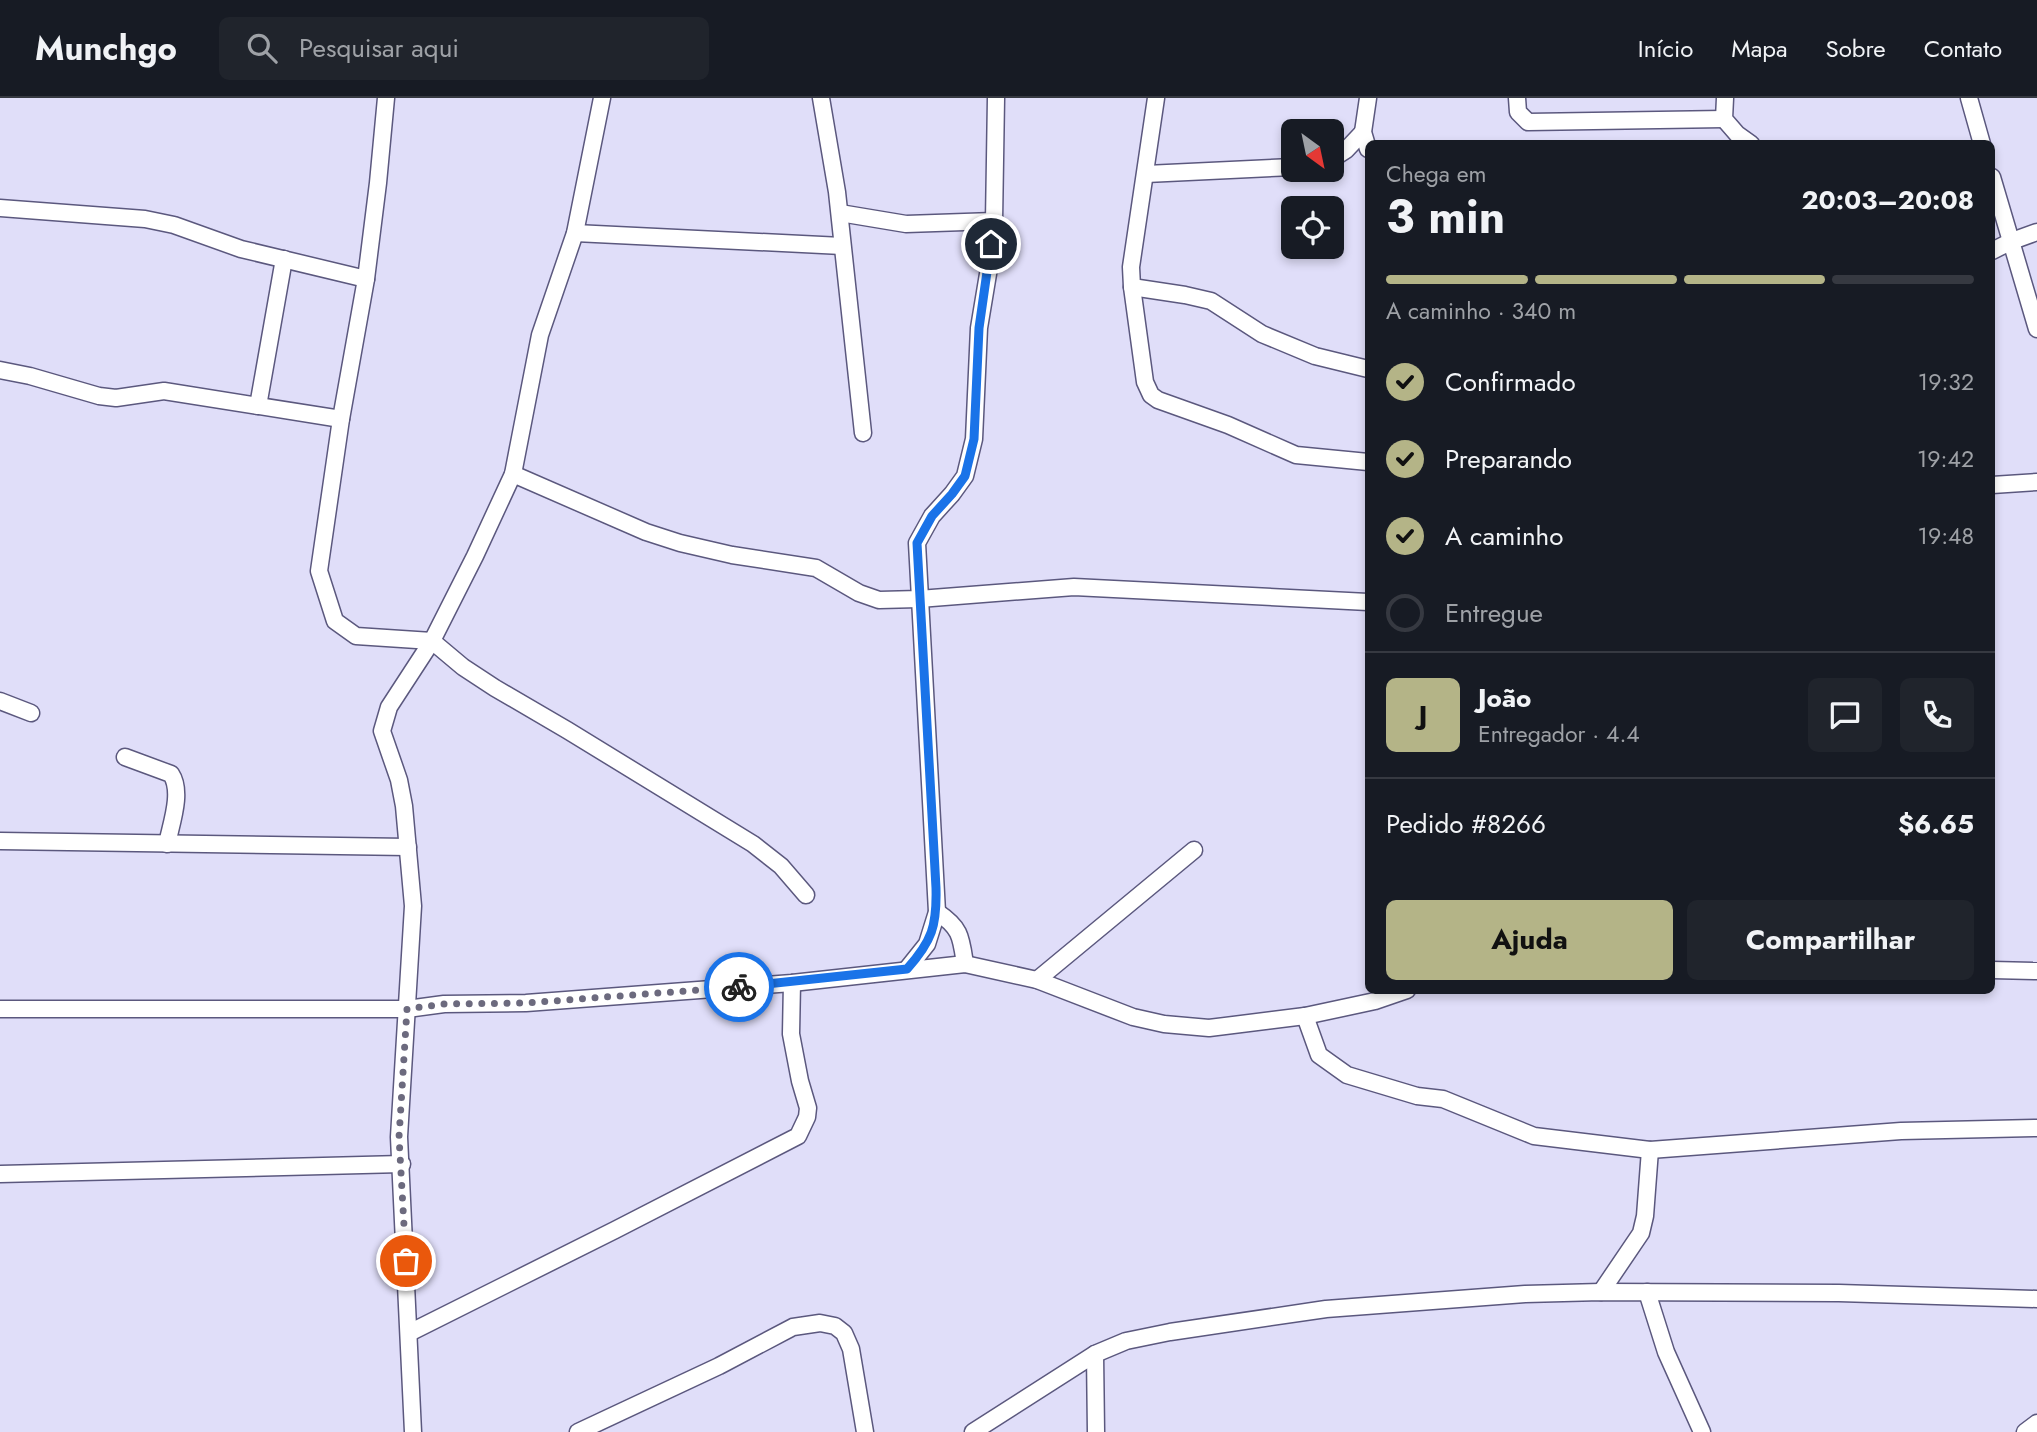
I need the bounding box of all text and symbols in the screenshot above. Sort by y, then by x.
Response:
search box [219,17,709,80]
text: Munchgo [35,25,177,72]
icon: search [243,29,281,67]
text: Pesquisar aqui [299,29,459,67]
text: Início [1638,31,1693,66]
text: Mapa [1731,31,1788,66]
text: Sobre [1826,31,1886,66]
text: Contato [1924,31,2002,66]
north arrow [1281,119,1344,182]
map controls [1281,119,1344,259]
text: Chega em [1386,157,1487,191]
text: 20:03–20:08 [1801,181,1974,219]
text: 3 min [1386,184,1505,250]
button: locate [1281,196,1344,259]
pin [961,214,1021,274]
icon: home [972,225,1010,263]
text: A caminho · 340 m [1386,294,1576,328]
icon: check [1386,363,1424,401]
text: Confirmado [1445,363,1576,401]
text: 19:32 [1918,365,1974,399]
icon: check [1386,440,1424,478]
text: Preparando [1445,440,1572,478]
text: 19:42 [1917,442,1974,476]
icon: check [1386,517,1424,555]
text: A caminho [1445,517,1563,555]
text: 19:48 [1918,519,1974,553]
text: Entregue [1445,594,1543,632]
button: chat [1808,678,1882,752]
button: phone [1900,678,1974,752]
text: João [1478,679,1531,717]
text: J [1419,696,1427,734]
text: Entregador · 4.4 [1478,717,1640,751]
text: Pedido #8266 [1386,805,1546,843]
text: $6.65 [1898,805,1974,843]
button: Ajuda [1386,900,1673,980]
button: Compartilhar [1687,900,1974,980]
courier [704,952,774,1022]
icon: bike [720,968,758,1006]
pin [376,1231,436,1291]
icon: bag [387,1242,425,1280]

